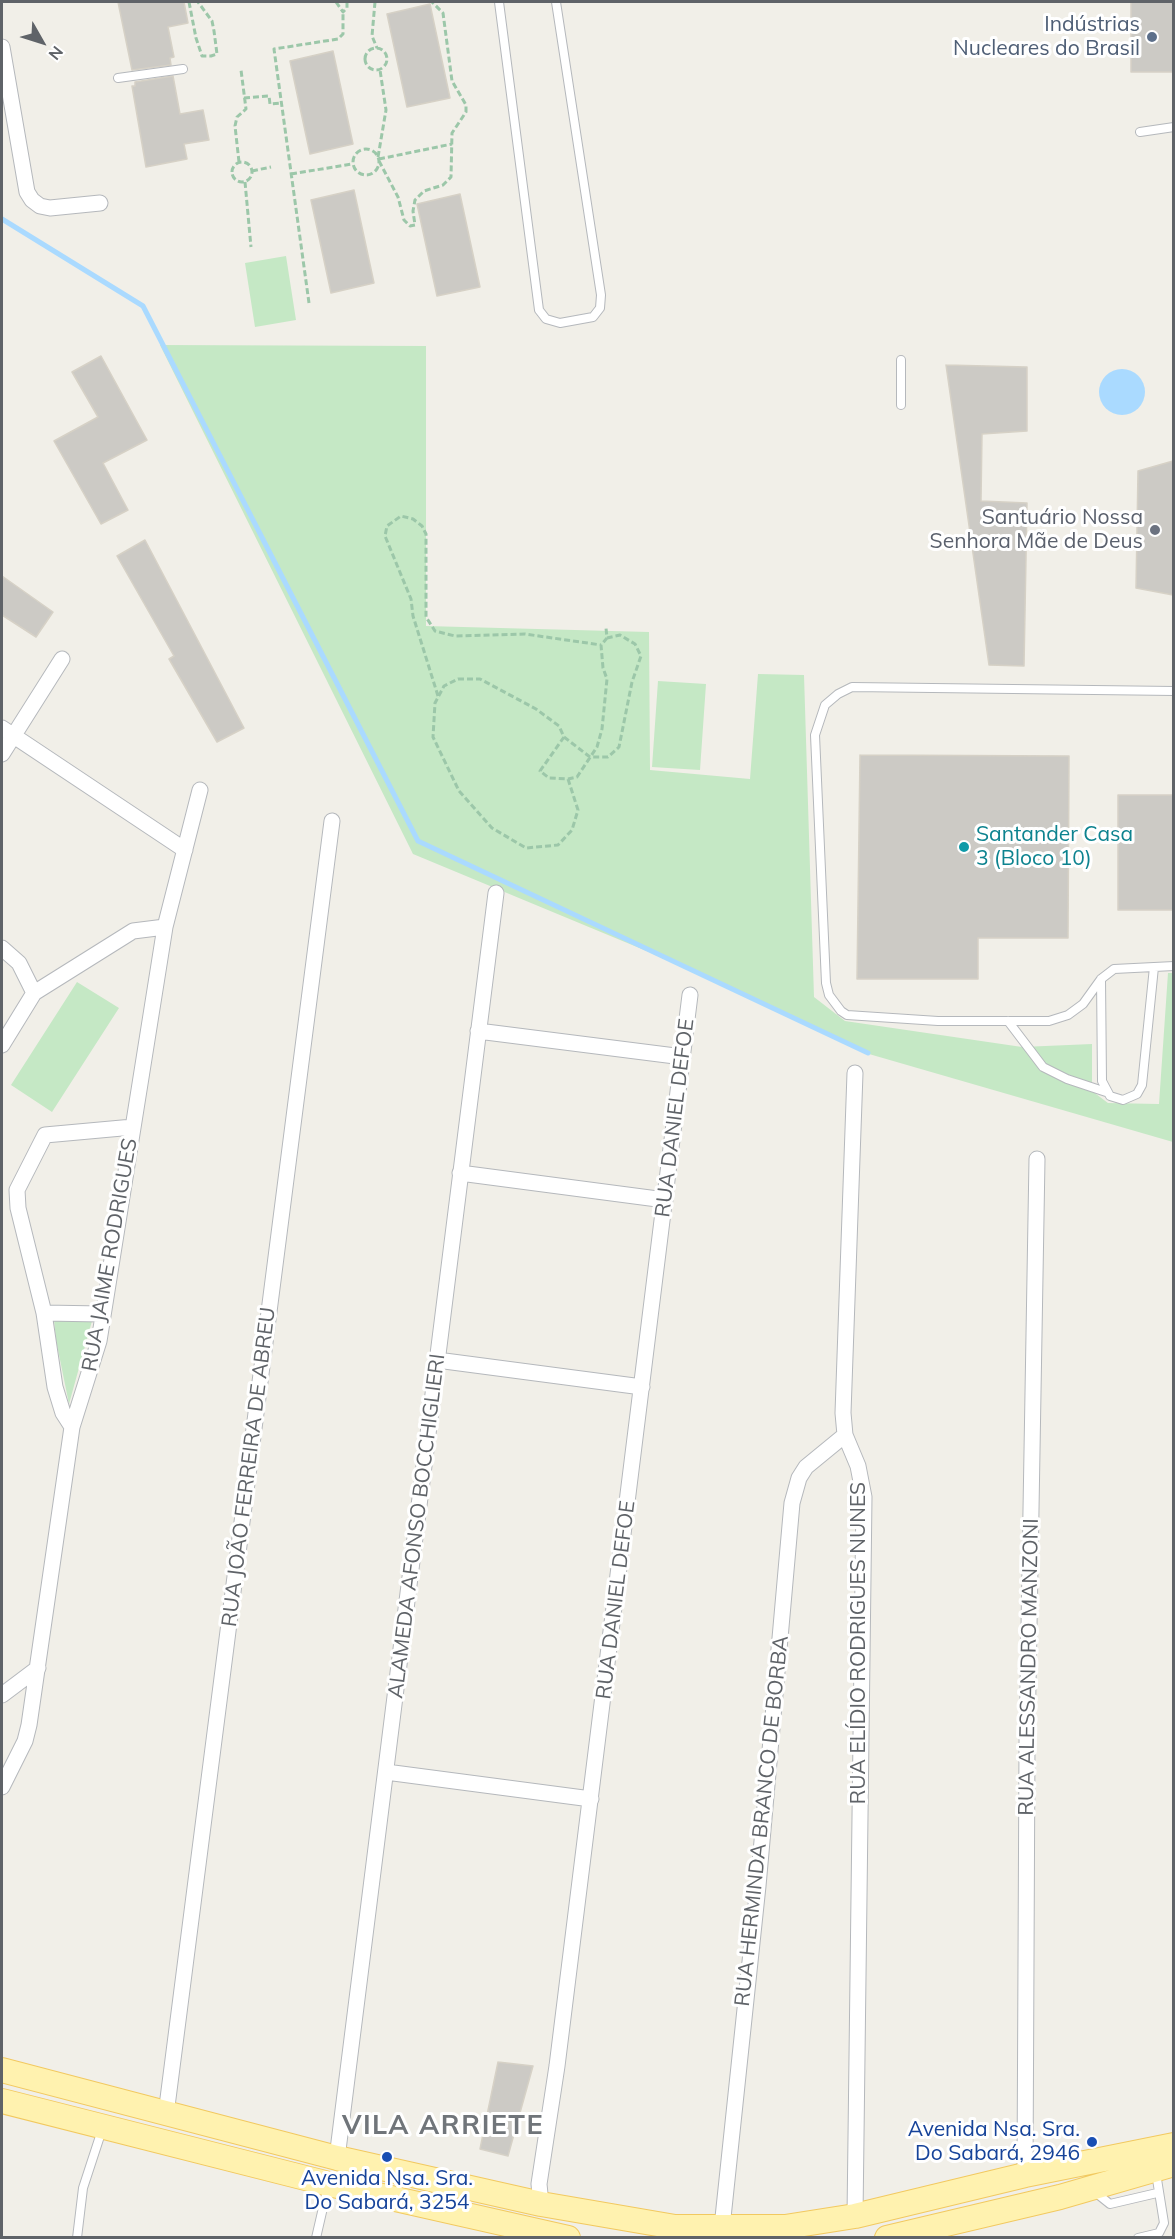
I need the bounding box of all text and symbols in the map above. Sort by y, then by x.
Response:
north arrow [12,12,72,72]
place label: Indústrias Nucleares do Brasil [953,12,1140,62]
marker: Indústrias Nucleares do Brasil [1145,30,1159,44]
text: N [44,42,68,64]
place label: Santuário Nossa Senhora Mãe de Deus [930,505,1143,555]
marker: Santuário Nossa Senhora Mãe de Deus [1148,523,1162,537]
place label: Santander Casa 3 (Bloco 10) [976,822,1133,872]
marker: Santander Casa 3 (Bloco 10) [957,840,971,854]
street label: RUA DANIEL DEFOE [650,1017,700,1219]
street label: RUA JAIME RODRIGUES [77,1136,143,1374]
street label: RUA JOÃO FERREIRA DE ABREU [217,1306,281,1628]
street label: ALAMEDA AFONSO BOCCHIGLIERI [383,1352,451,1700]
street label: RUA ELÍDIO RODRIGUES NUNES [846,1482,872,1804]
street label: RUA DANIEL DEFOE [591,1499,641,1701]
street label: RUA ALESSANDRO MANZONI [1014,1518,1044,1816]
street label: RUA HERMINDA BRANCO DE BORBA [730,1634,794,2008]
district label: VILA ARRIETE [342,2110,544,2142]
place label: Avenida Nsa. Sra. Do Sabará, 2946 [908,2117,1080,2167]
marker: Avenida Nsa. Sra. Do Sabará, 2946 [1085,2135,1099,2149]
marker: Avenida Nsa. Sra. Do Sabará, 3254 [380,2150,394,2164]
place label: Avenida Nsa. Sra. Do Sabará, 3254 [301,2166,473,2216]

